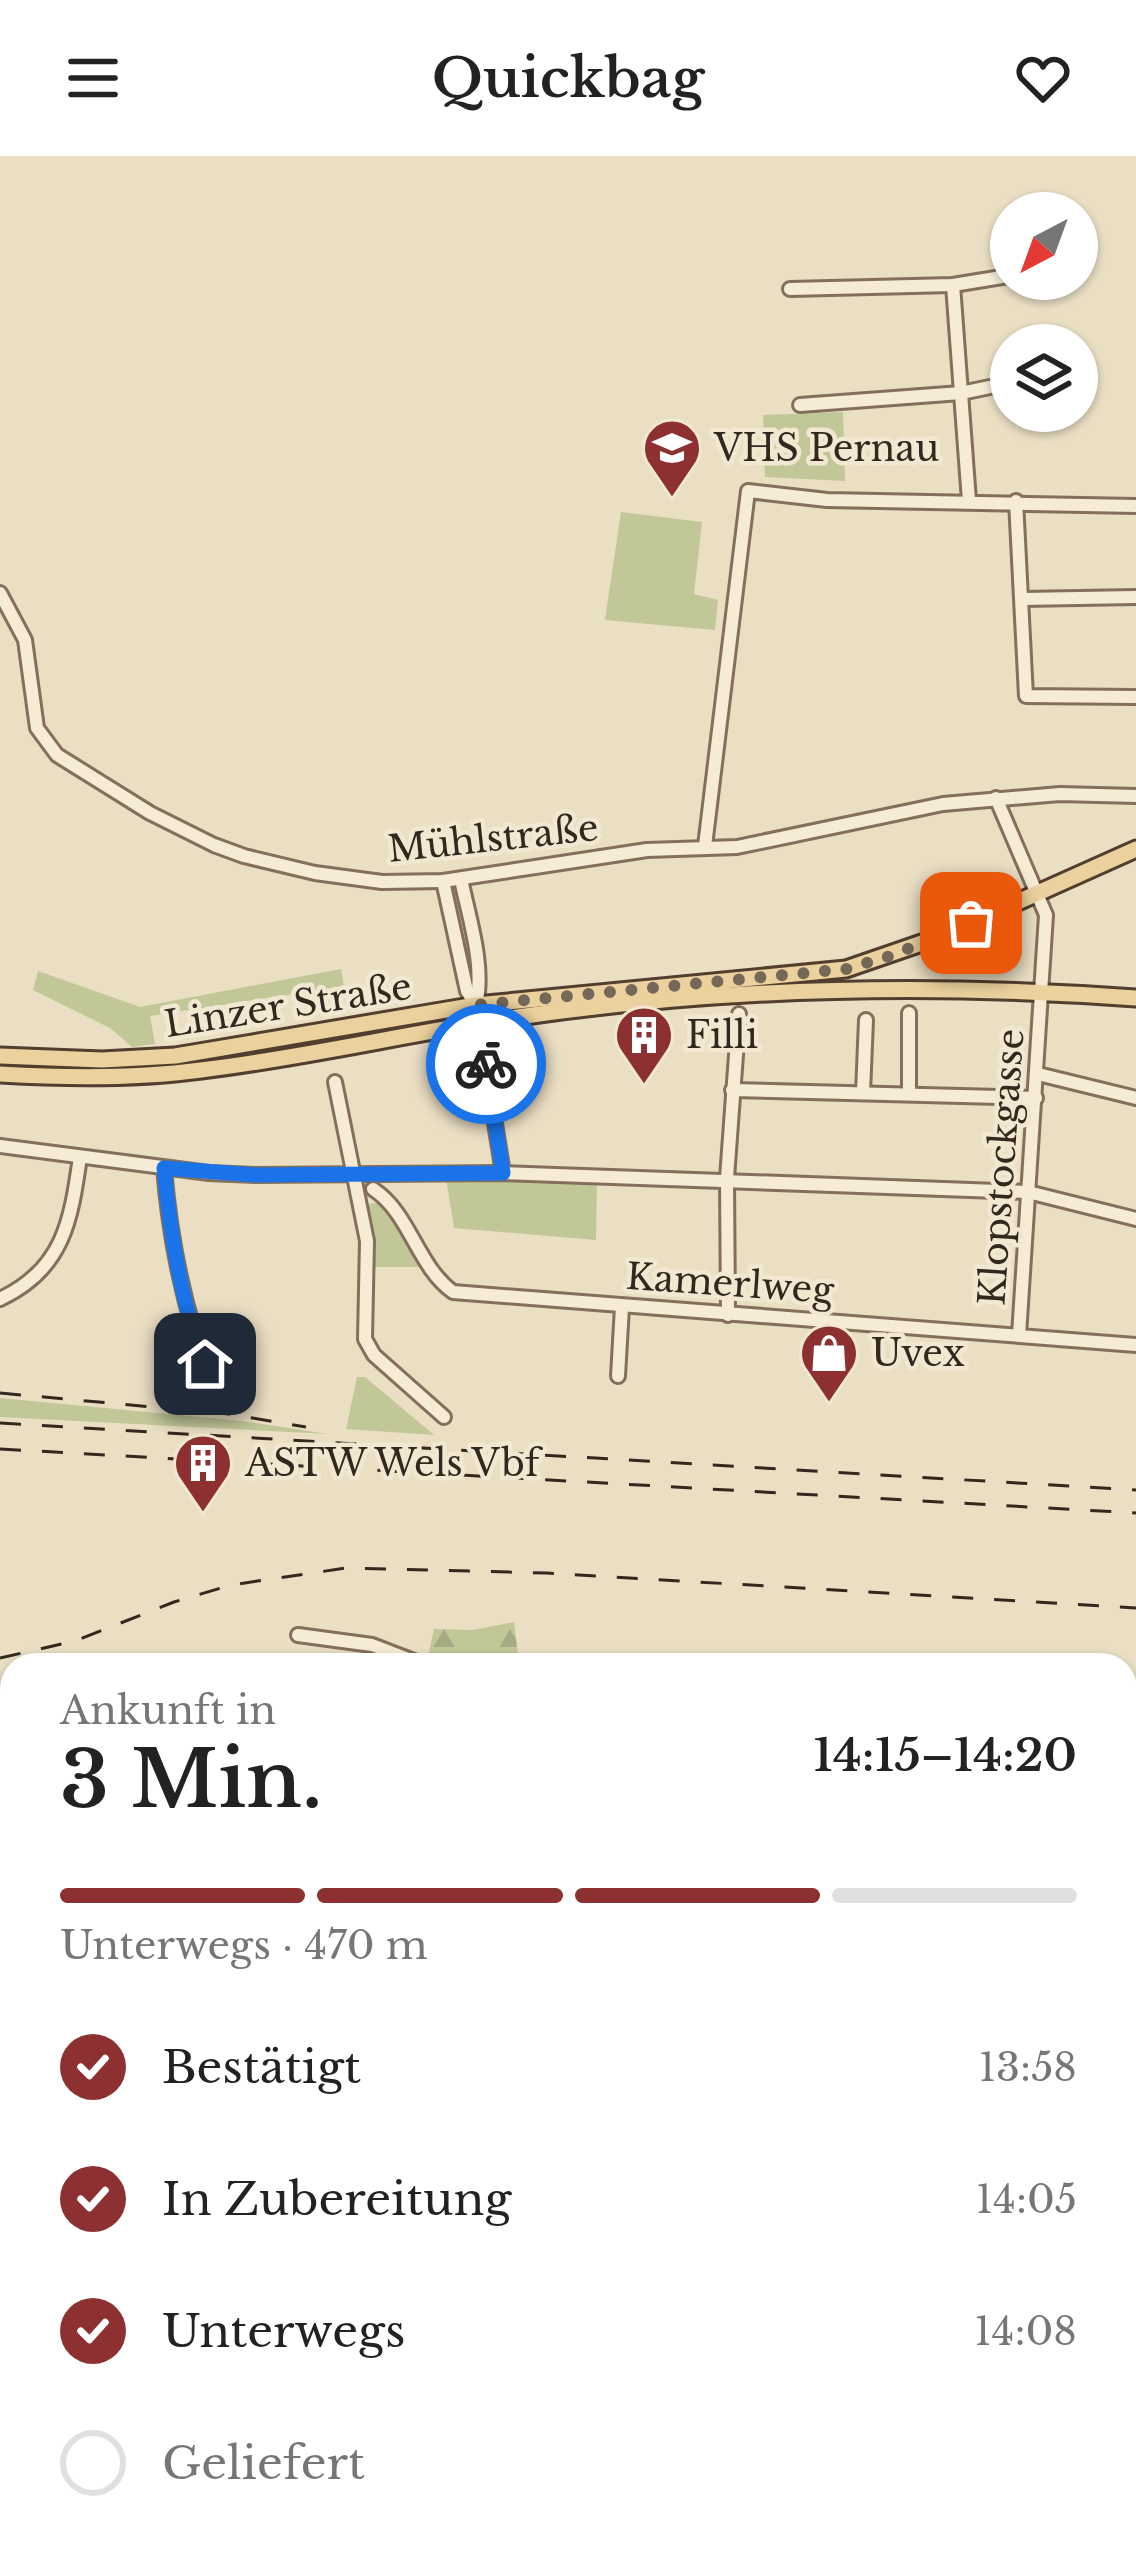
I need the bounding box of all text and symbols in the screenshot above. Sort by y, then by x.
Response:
icon: menu [60,45,126,111]
text: Quickbag [432,45,704,112]
icon: heart [1010,45,1076,111]
north arrow [990,192,1098,300]
map controls [990,192,1098,432]
button: layers [990,324,1098,432]
school or university icon: VHS Pernau [641,417,703,499]
place label: VHS Pernau [713,426,939,471]
street label: Mühlstraße [386,805,601,872]
pin [920,872,1022,974]
icon: bag [938,890,1004,956]
street label: Linzer Straße [161,964,415,1047]
courier [426,1004,546,1124]
building icon: Filli [613,1004,675,1086]
place label: Filli [686,1013,758,1058]
street label: Klopstockgasse [969,1027,1034,1307]
icon: bike [453,1031,519,1097]
street label: Kamerlweg [625,1254,836,1313]
pin [154,1313,256,1415]
shop icon: Uvex [798,1322,860,1404]
icon: home [172,1331,238,1397]
place label: Uvex [871,1331,965,1376]
building icon: ASTW Wels Vbf [172,1432,234,1514]
place label: ASTW Wels Vbf [244,1441,544,1486]
text: Ankunft in [60,1686,276,1735]
text: 14:15–14:20 [813,1727,1077,1783]
text: 3 Min. [60,1731,322,1828]
text: Unterwegs · 470 m [60,1921,428,1970]
icon: check [60,2034,126,2100]
text: Bestätigt [162,2039,361,2095]
text: 13:58 [979,2043,1077,2092]
icon: check [60,2166,126,2232]
text: In Zubereitung [162,2171,511,2227]
text: 14:05 [976,2175,1077,2224]
icon: check [60,2298,126,2364]
text: Unterwegs [162,2303,405,2359]
text: 14:08 [974,2307,1077,2356]
text: Geliefert [162,2435,365,2491]

